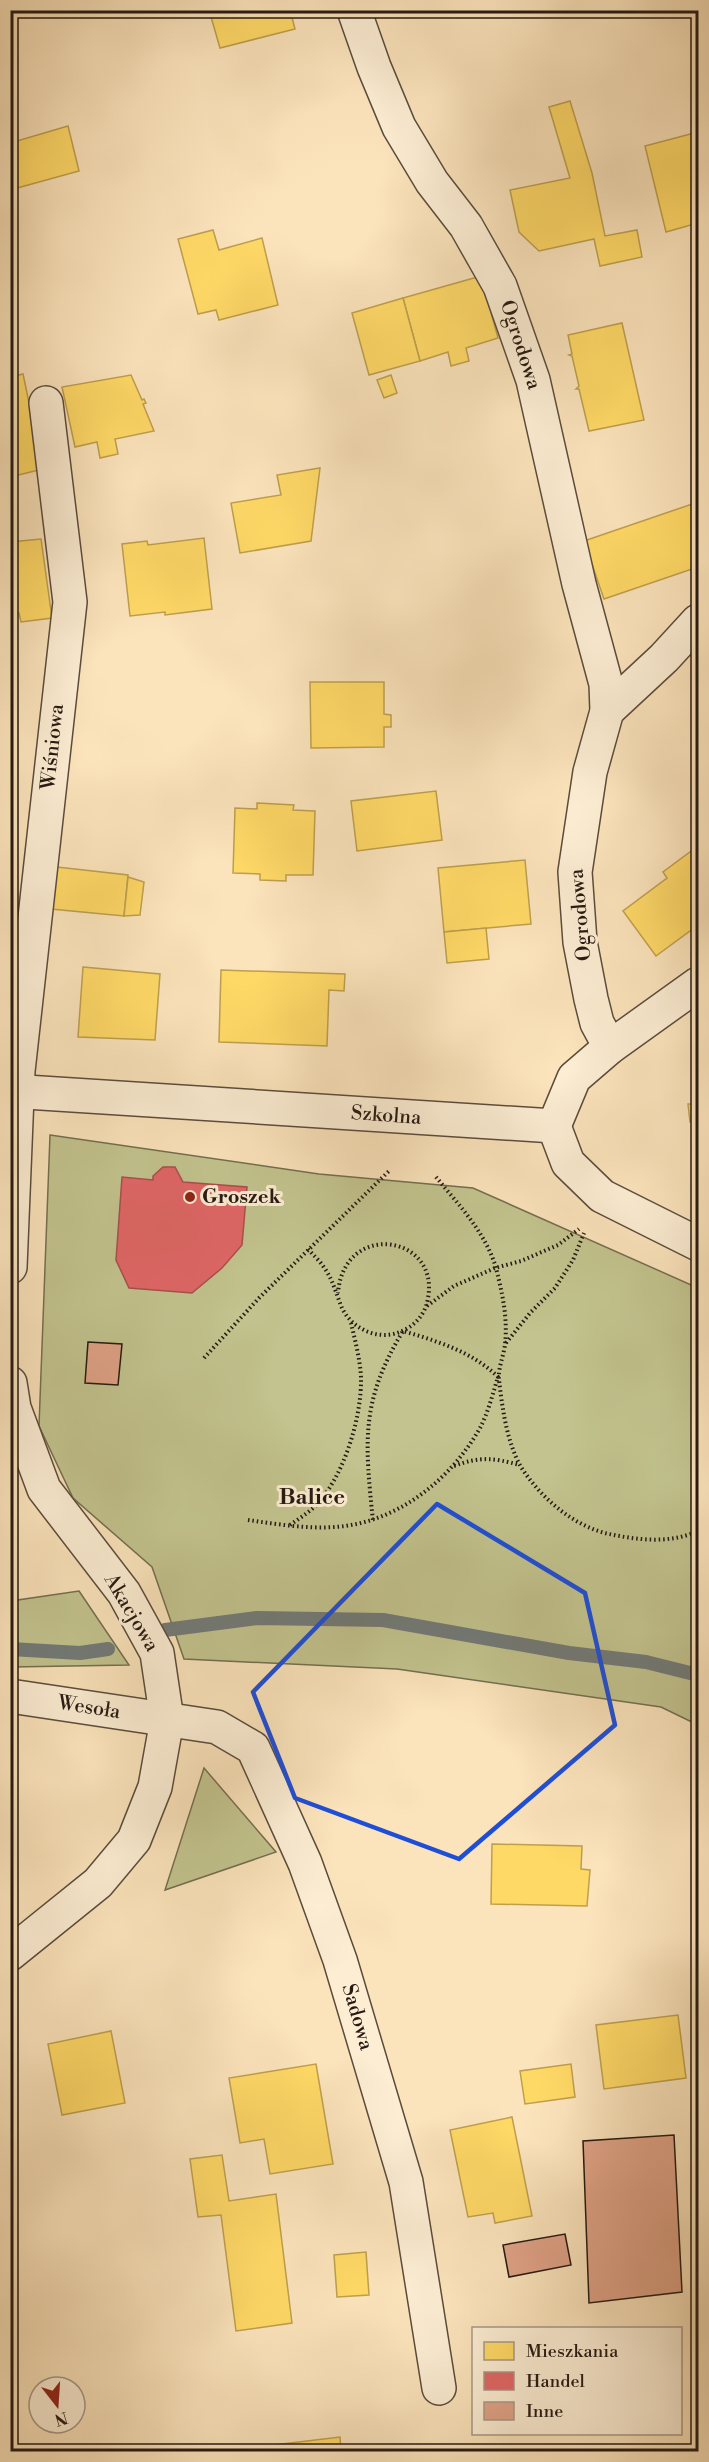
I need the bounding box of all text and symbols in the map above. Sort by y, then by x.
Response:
street label: Ogrodowa [494,297,546,394]
street label: Wiśniowa [36,702,70,792]
street label: Ogrodowa [564,867,597,962]
street label: Szkolna [350,1101,423,1131]
place label: Groszek [202,1185,281,1210]
marker: Groszek [183,1190,197,1204]
district label: Balice [279,1484,345,1511]
street label: Akacjowa [97,1569,164,1657]
street label: Wesoła [55,1691,123,1725]
street label: Sadowa [336,1981,379,2054]
legend [472,2327,682,2435]
text: Mieszkania [526,2340,619,2363]
text: Handel [526,2370,586,2393]
north arrow [27,2375,87,2435]
text: Inne [526,2400,563,2423]
text: N [52,2407,70,2430]

